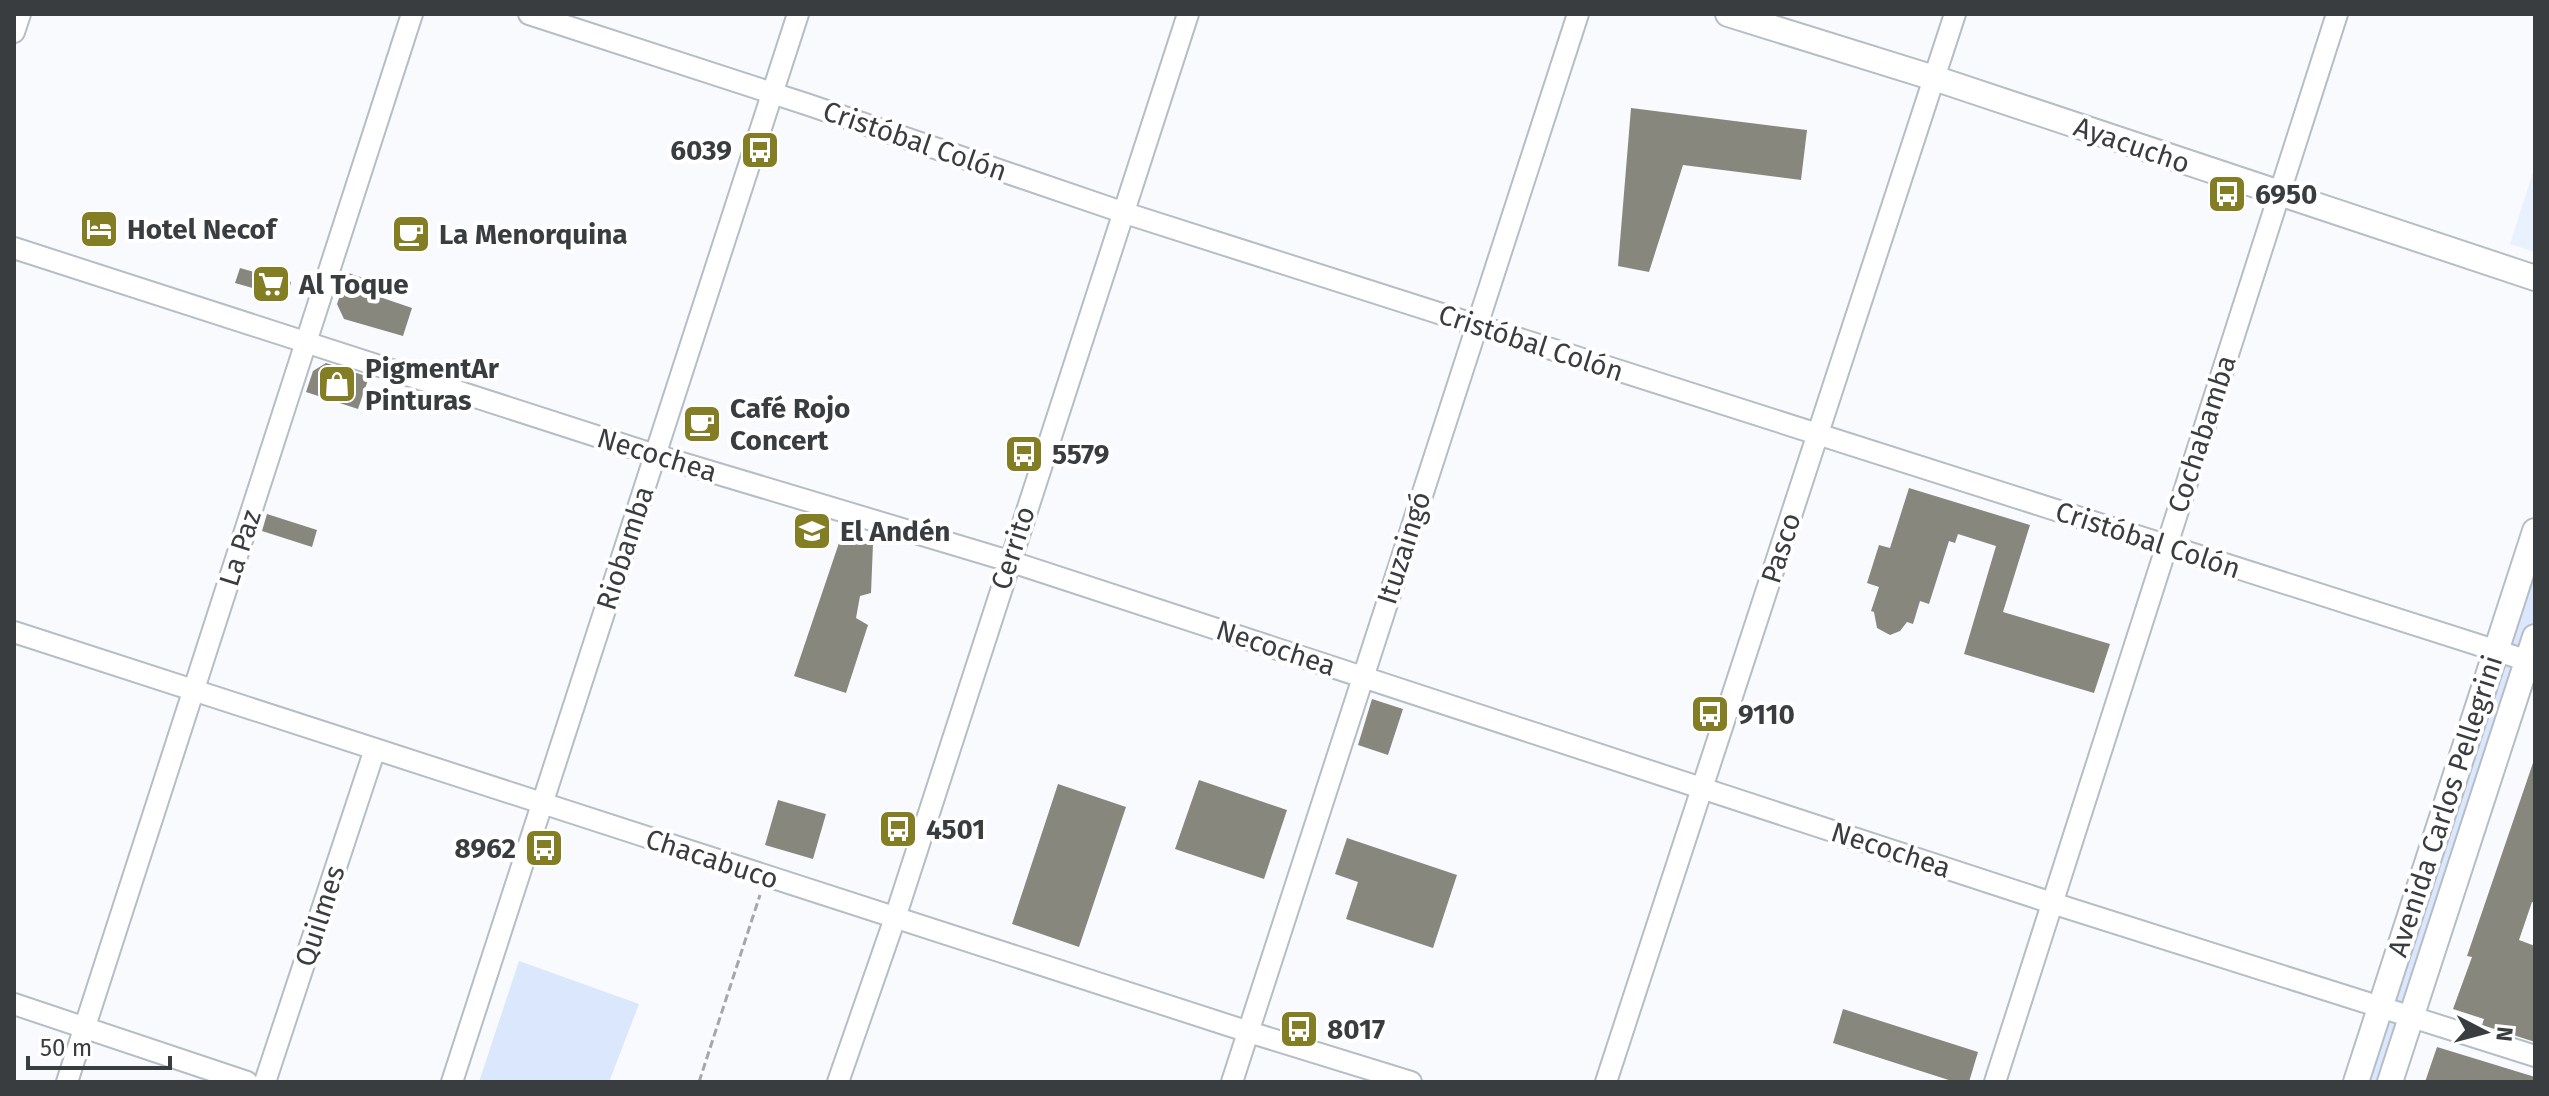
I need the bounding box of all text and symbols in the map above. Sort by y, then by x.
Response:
street label: Cristóbal Colón [819,94,1011,188]
street label: Ayacucho [2070,110,2194,180]
bus stop icon: 6039 [739,129,781,171]
place label: 6039 [670,134,732,167]
bus stop icon: 6950 [2206,173,2248,215]
place label: 6950 [2255,178,2317,211]
hotel icon: Hotel Necof [78,208,120,250]
place label: Hotel Necof [127,213,279,246]
cafe icon: La Menorquina [390,213,432,255]
place label: La Menorquina [439,218,628,251]
supermarket icon: Al Toque [250,263,292,305]
place label: Al Toque [298,268,409,301]
street label: Cristóbal Colón [1434,298,1628,388]
street label: Cochabamba [2161,351,2243,517]
place label: PigmentAr Pinturas [365,352,500,417]
shop icon: PigmentAr Pinturas [316,363,358,405]
place label: Café Rojo Concert [730,392,850,457]
cafe icon: Café Rojo Concert [681,403,723,445]
street label: Necochea [593,421,721,489]
bus stop icon: 5579 [1003,433,1045,475]
place label: 5579 [1052,438,1110,471]
street label: Riobamba [589,482,661,614]
street label: Ituzaingó [1370,488,1438,608]
street label: Cristóbal Colón [2051,495,2245,585]
street label: Cerrito [984,502,1042,594]
street label: La Paz [212,506,268,590]
street label: Pasco [1754,509,1808,587]
school or university icon: El Andén [791,510,833,552]
place label: El Andén [840,515,951,548]
street label: Necochea [1212,613,1340,683]
street label: Avenida Carlos Pellegrini [2381,651,2509,961]
bus stop icon: 9110 [1689,693,1731,735]
place label: 9110 [1738,698,1795,731]
bus stop icon: 4501 [877,808,919,850]
place label: 4501 [926,813,985,846]
street label: Necochea [1827,815,1955,885]
street label: Chacabuco [642,822,782,896]
bus stop icon: 8962 [523,827,565,869]
place label: 8962 [455,832,516,865]
street label: Quilmes [288,861,352,971]
north arrow [2445,992,2525,1072]
bus stop icon: 8017 [1278,1008,1320,1050]
place label: 8017 [1327,1013,1385,1046]
scale bar [28,1020,170,1070]
text: N [2490,1025,2519,1043]
text: 50 m [40,1034,92,1062]

